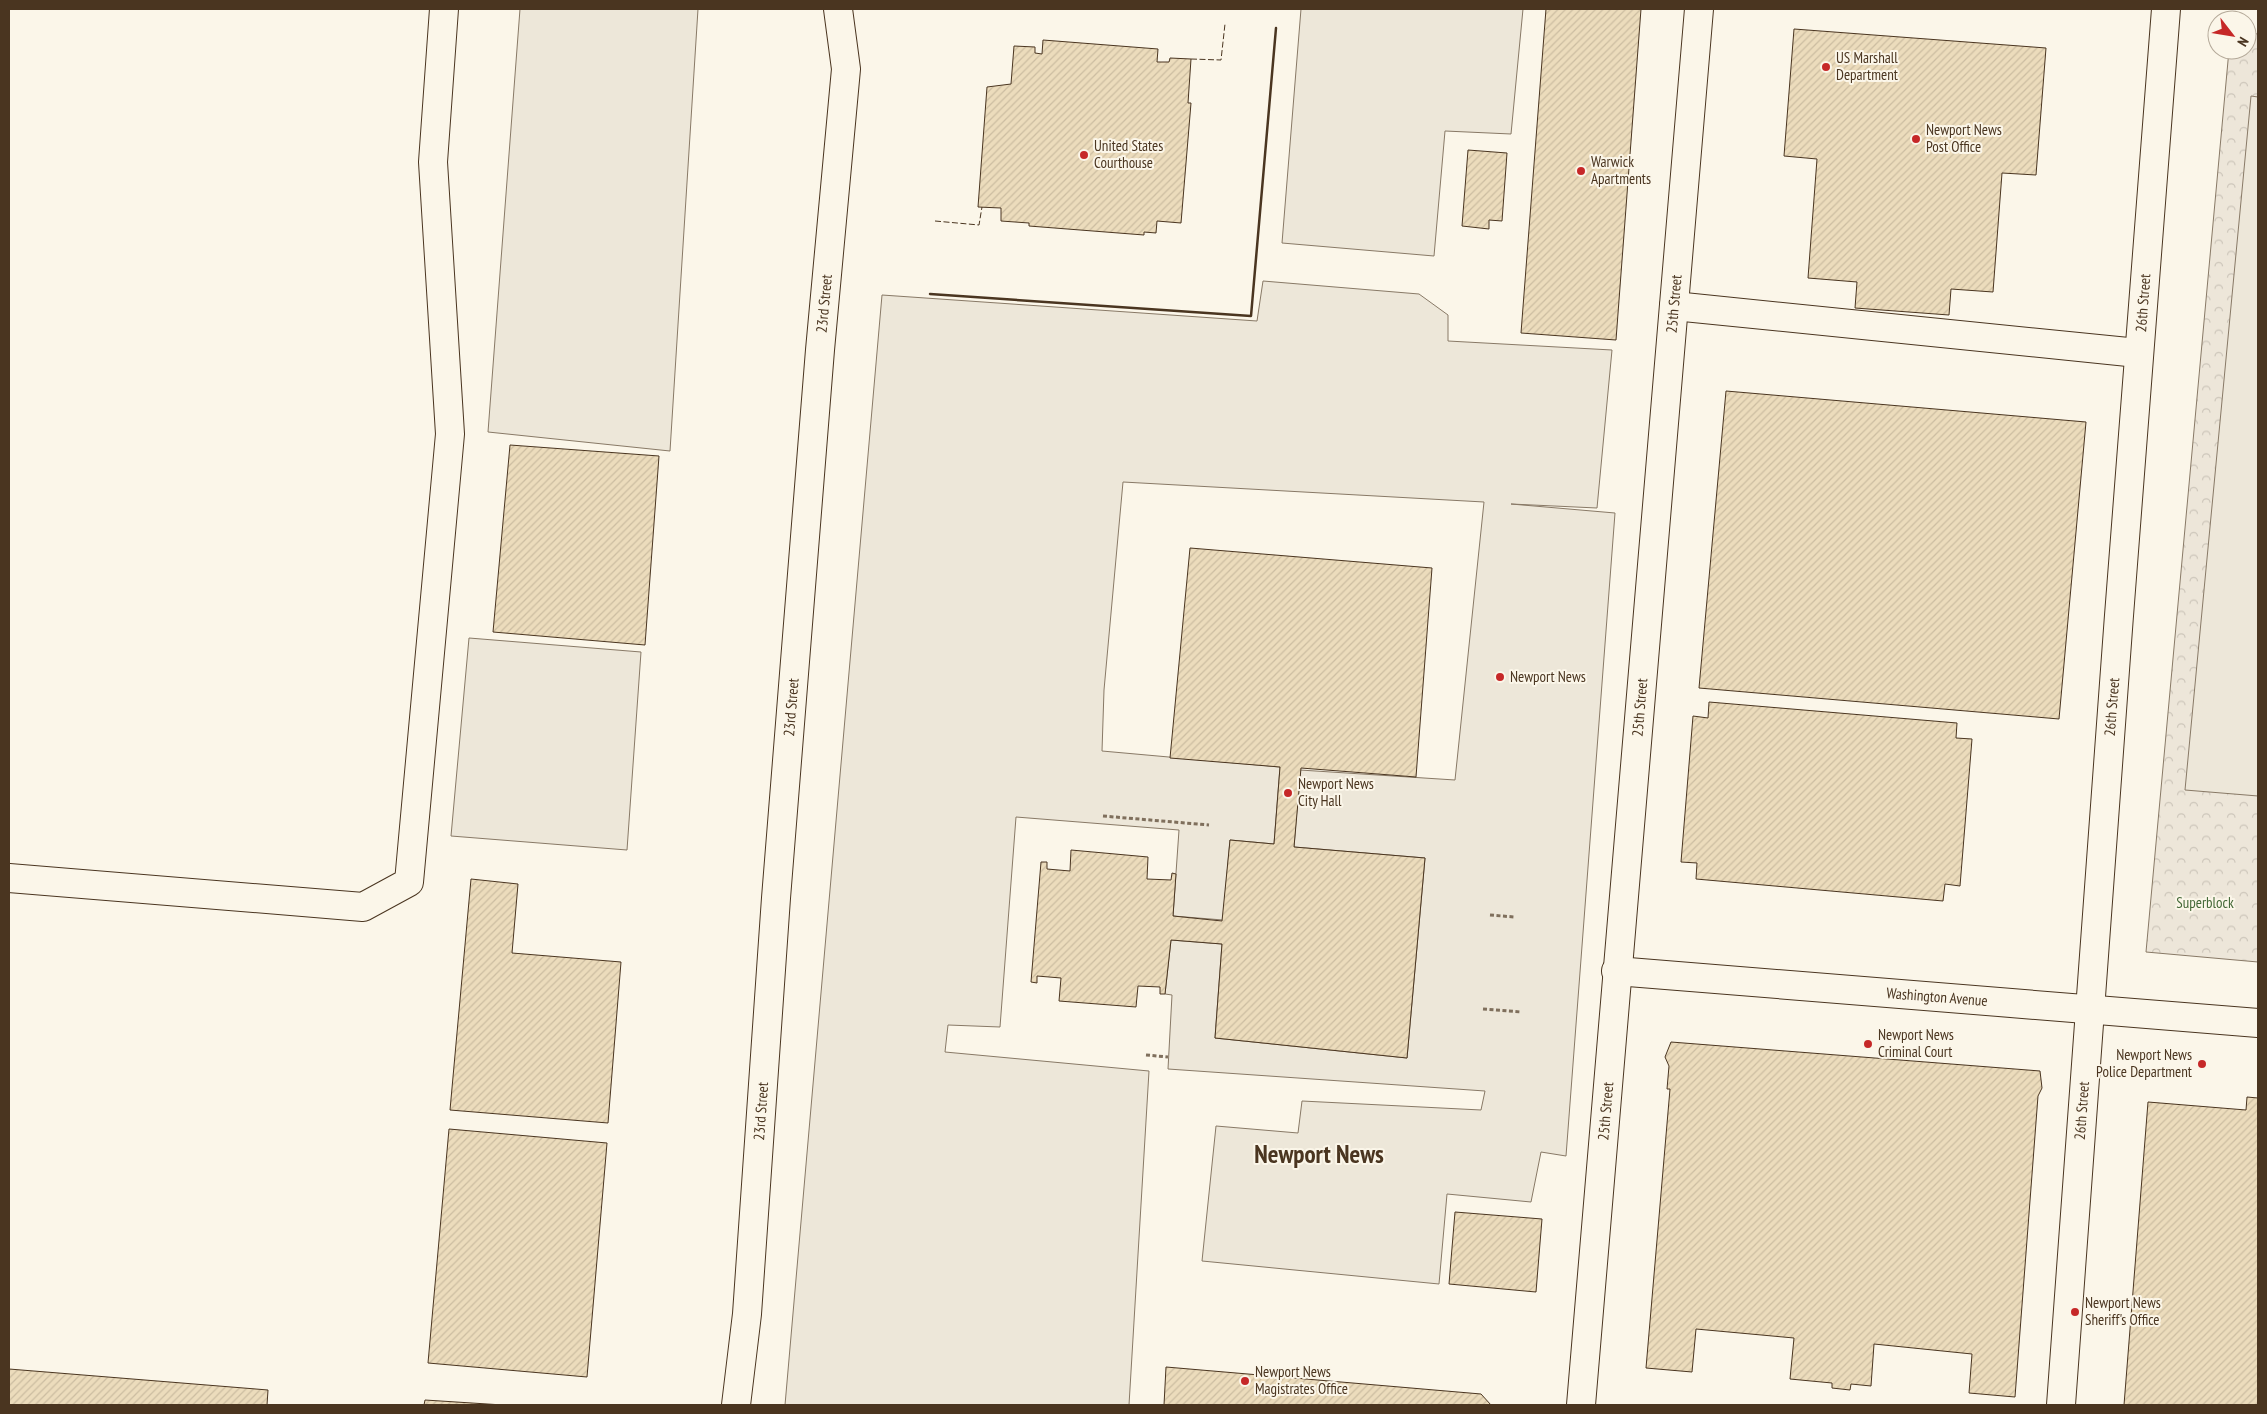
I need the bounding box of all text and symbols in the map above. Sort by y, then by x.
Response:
north arrow [2207,10,2257,60]
text: N [2233,34,2253,50]
place label: US Marshall Department [1836,48,1898,84]
marker: US Marshall Department [1820,61,1832,73]
place label: Newport News Post Office [1926,120,2002,156]
marker: Newport News Post Office [1910,133,1922,145]
place label: United States Courthouse [1094,136,1163,172]
marker: United States Courthouse [1078,149,1090,161]
place label: Warwick Apartments [1591,152,1651,188]
marker: Warwick Apartments [1575,165,1587,177]
street label: 26th Street [2131,273,2154,333]
street label: 23rd Street [812,274,836,334]
street label: 25th Street [1662,274,1686,334]
place label: Newport News [1510,667,1586,686]
marker: Newport News [1494,671,1506,683]
street label: 23rd Street [779,677,803,737]
street label: 25th Street [1628,677,1651,737]
street label: 26th Street [2100,677,2123,737]
place label: Newport News City Hall [1298,774,1374,810]
marker: Newport News City Hall [1282,787,1294,799]
park label: Superblock [2176,893,2234,912]
street label: Washington Avenue [1886,983,1988,1010]
place label: Newport News Criminal Court [1878,1025,1954,1061]
marker: Newport News Criminal Court [1862,1038,1874,1050]
place label: Newport News Police Department [2096,1045,2192,1081]
marker: Newport News Police Department [2196,1058,2208,1070]
street label: 23rd Street [749,1081,772,1141]
street label: 25th Street [1593,1081,1617,1141]
street label: 26th Street [2070,1081,2093,1141]
district label: Newport News [1254,1138,1384,1170]
place label: Newport News Sheriff's Office [2085,1293,2161,1329]
marker: Newport News Sheriff's Office [2069,1306,2081,1318]
place label: Newport News Magistrates Office [1255,1362,1348,1398]
marker: Newport News Magistrates Office [1239,1375,1251,1387]

